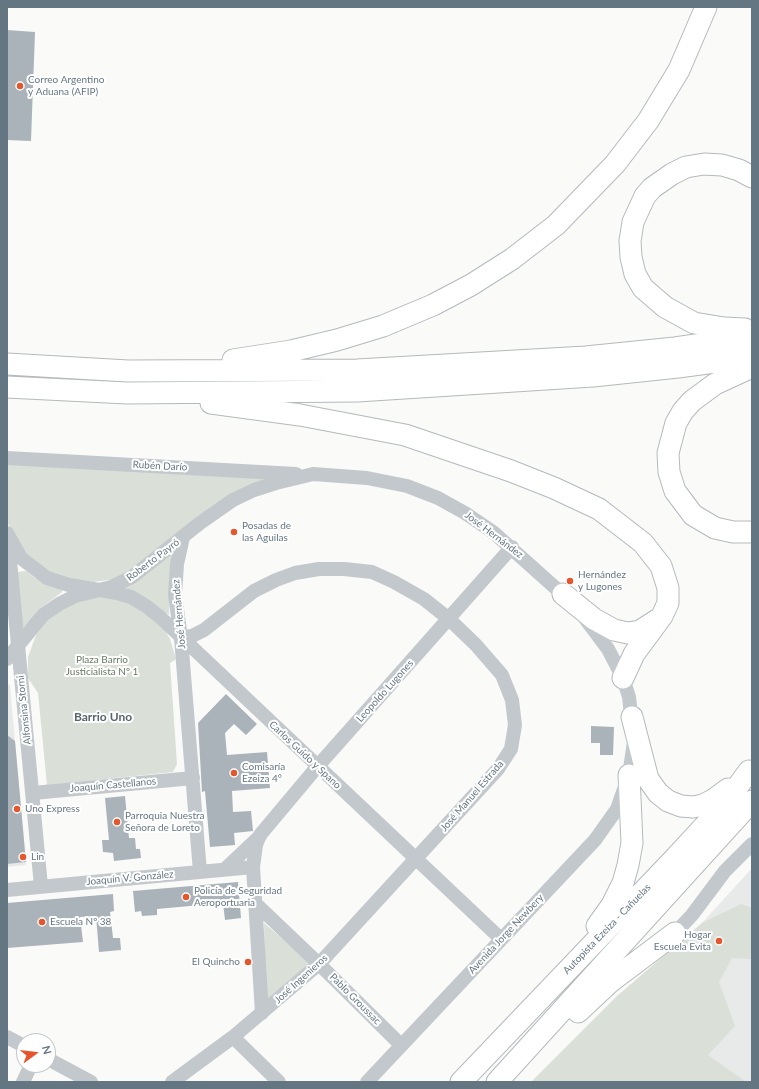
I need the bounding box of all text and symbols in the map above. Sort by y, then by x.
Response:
place label: Correo Argentino y Aduana (AFIP) [28,74,104,98]
marker: Correo Argentino y Aduana (AFIP) [15,81,25,91]
street label: Rubén Darío [132,459,188,473]
street label: José Hernández [463,509,525,561]
place label: Posadas de las Aguilas [242,520,291,544]
marker: Posadas de las Aguilas [229,527,239,537]
street label: Roberto Payró [124,536,182,584]
place label: Hernández y Lugones [578,569,626,592]
marker: Hernández y Lugones [565,576,575,586]
street label: José Hernández [170,579,188,649]
park label: Plaza Barrio Justicialista Nº 1 [66,654,138,678]
street label: Leopoldo Lugones [354,657,416,725]
street label: Alfonsina Storni [14,675,34,745]
district label: Barrio Uno [74,710,132,724]
street label: Carlos Guido y Spano [267,719,343,791]
street label: José Manuel Estrada [438,758,506,834]
place label: Comisaría Ezeiza 4° [242,761,285,784]
marker: Comisaría Ezeiza 4° [229,768,239,778]
street label: Joaquín Castellanos [69,775,157,795]
place label: Uno Express [25,803,80,815]
marker: Uno Express [12,804,22,814]
place label: Parroquia Nuestra Señora de Loreto [125,810,205,834]
marker: Parroquia Nuestra Señora de Loreto [112,817,122,827]
place label: Lin [31,851,44,863]
marker: Lin [18,852,28,862]
street label: Joaquín V. González [86,868,174,888]
street label: Autopista Ezeiza - Cañuelas [561,881,653,977]
place label: Policía de Seguridad Aeroportuaria [194,885,282,908]
marker: Policía de Seguridad Aeroportuaria [181,892,191,902]
street label: Avenida Jorge Newbery [466,892,546,976]
place label: Escuela Nº 38 [50,916,111,928]
marker: Escuela Nº 38 [37,917,47,927]
place label: Hogar Escuela Evita [654,929,711,952]
marker: Hogar Escuela Evita [714,936,724,946]
street label: José Ingenieros [272,952,330,1006]
place label: El Quincho [192,956,240,968]
marker: El Quincho [243,957,253,967]
street label: Pablo Groussac [327,971,383,1027]
north arrow [16,1033,56,1073]
text: N [40,1044,54,1056]

